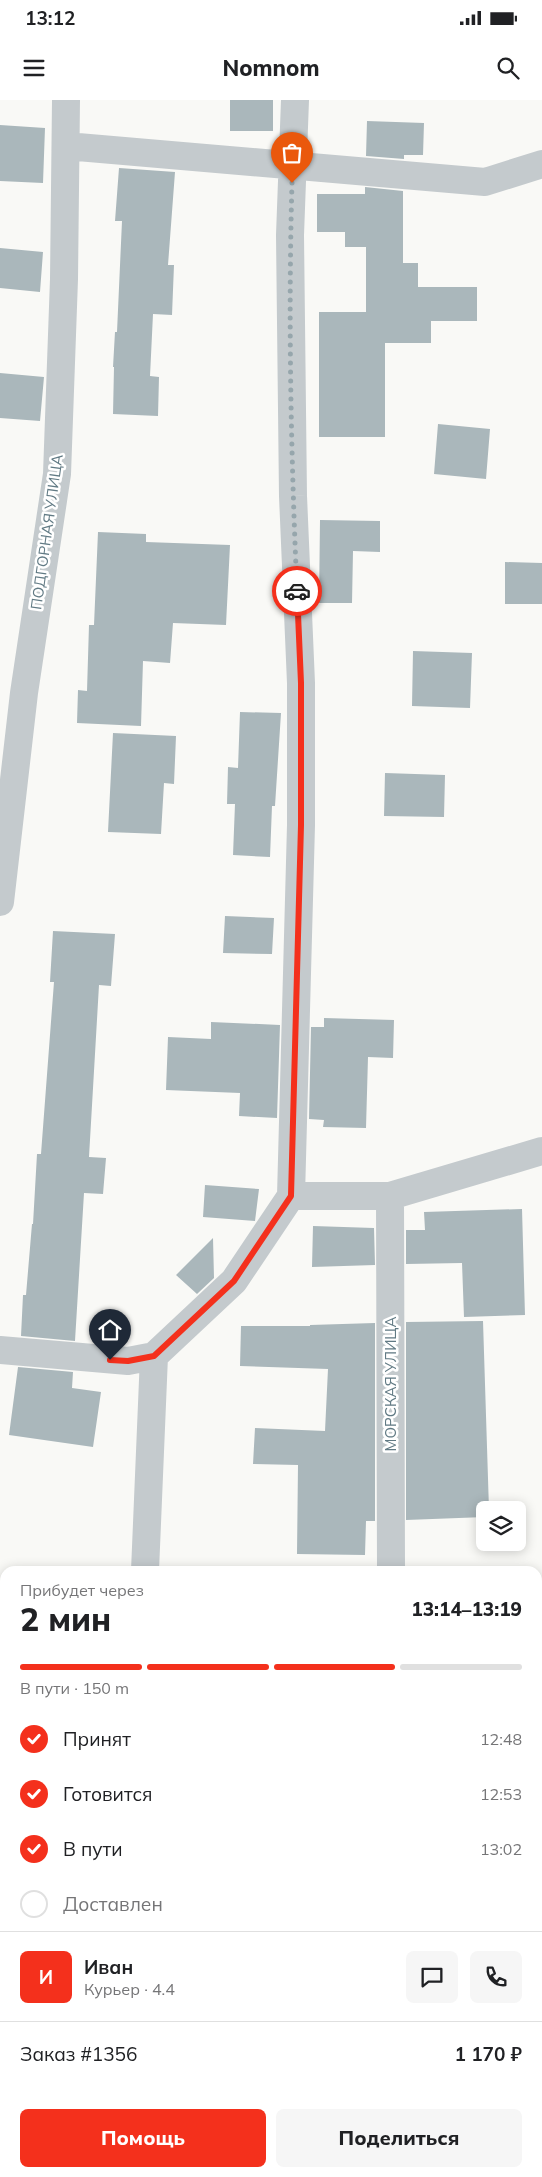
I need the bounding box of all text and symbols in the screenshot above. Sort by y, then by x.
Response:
text: 13:12 [25,6,75,30]
icon: menu [20,54,48,82]
text: Nomnom [223,54,319,82]
icon: search [494,54,522,82]
pin [271,132,313,183]
icon: bag [278,139,306,167]
street label: ПОДГОРНАЯ УЛИЦА [26,453,67,611]
courier [272,566,322,616]
icon: car [283,577,311,605]
pin [89,1309,131,1360]
icon: home [96,1316,124,1344]
street label: МОРСКАЯ УЛИЦА [381,1317,400,1451]
map controls [476,1501,526,1551]
button: layers [476,1501,526,1551]
text: Прибудет через [20,1580,144,1600]
text: 13:14–13:19 [411,1597,522,1621]
text: 2 мин [20,1599,111,1639]
text: В пути · 150 m [20,1678,129,1698]
icon: check [20,1725,48,1753]
text: Принят [63,1727,131,1751]
text: 12:48 [480,1729,522,1749]
icon: check [20,1780,48,1808]
text: Готовится [63,1782,153,1806]
text: 12:53 [480,1784,522,1804]
icon: check [20,1835,48,1863]
text: В пути [63,1837,122,1861]
text: 13:02 [480,1839,522,1859]
text: Доставлен [63,1892,163,1916]
button: chat [406,1951,458,2003]
button: phone [470,1951,522,2003]
text: Иван [84,1955,133,1979]
text: И [39,1965,53,1989]
text: Курьер · 4.4 [84,1979,175,1999]
text: Заказ #1356 [20,2042,137,2066]
text: 1 170 ₽ [455,2042,522,2066]
button: Помощь [20,2109,266,2167]
button: Поделиться [276,2109,522,2167]

